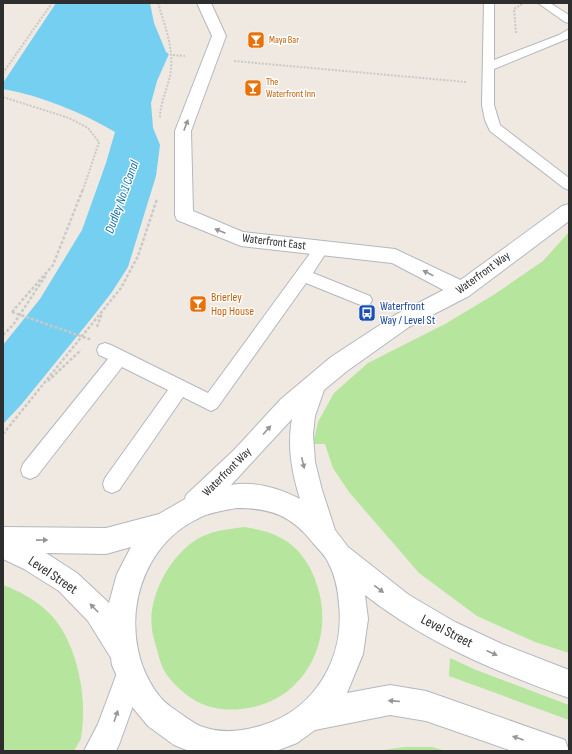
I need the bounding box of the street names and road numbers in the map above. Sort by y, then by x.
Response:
street label: Waterfront East [241,231,307,253]
street label: Waterfront Way [453,248,513,298]
street label: Waterfront Way [199,444,255,500]
street label: Level Street [25,552,81,598]
street label: Level Street [418,611,476,651]

